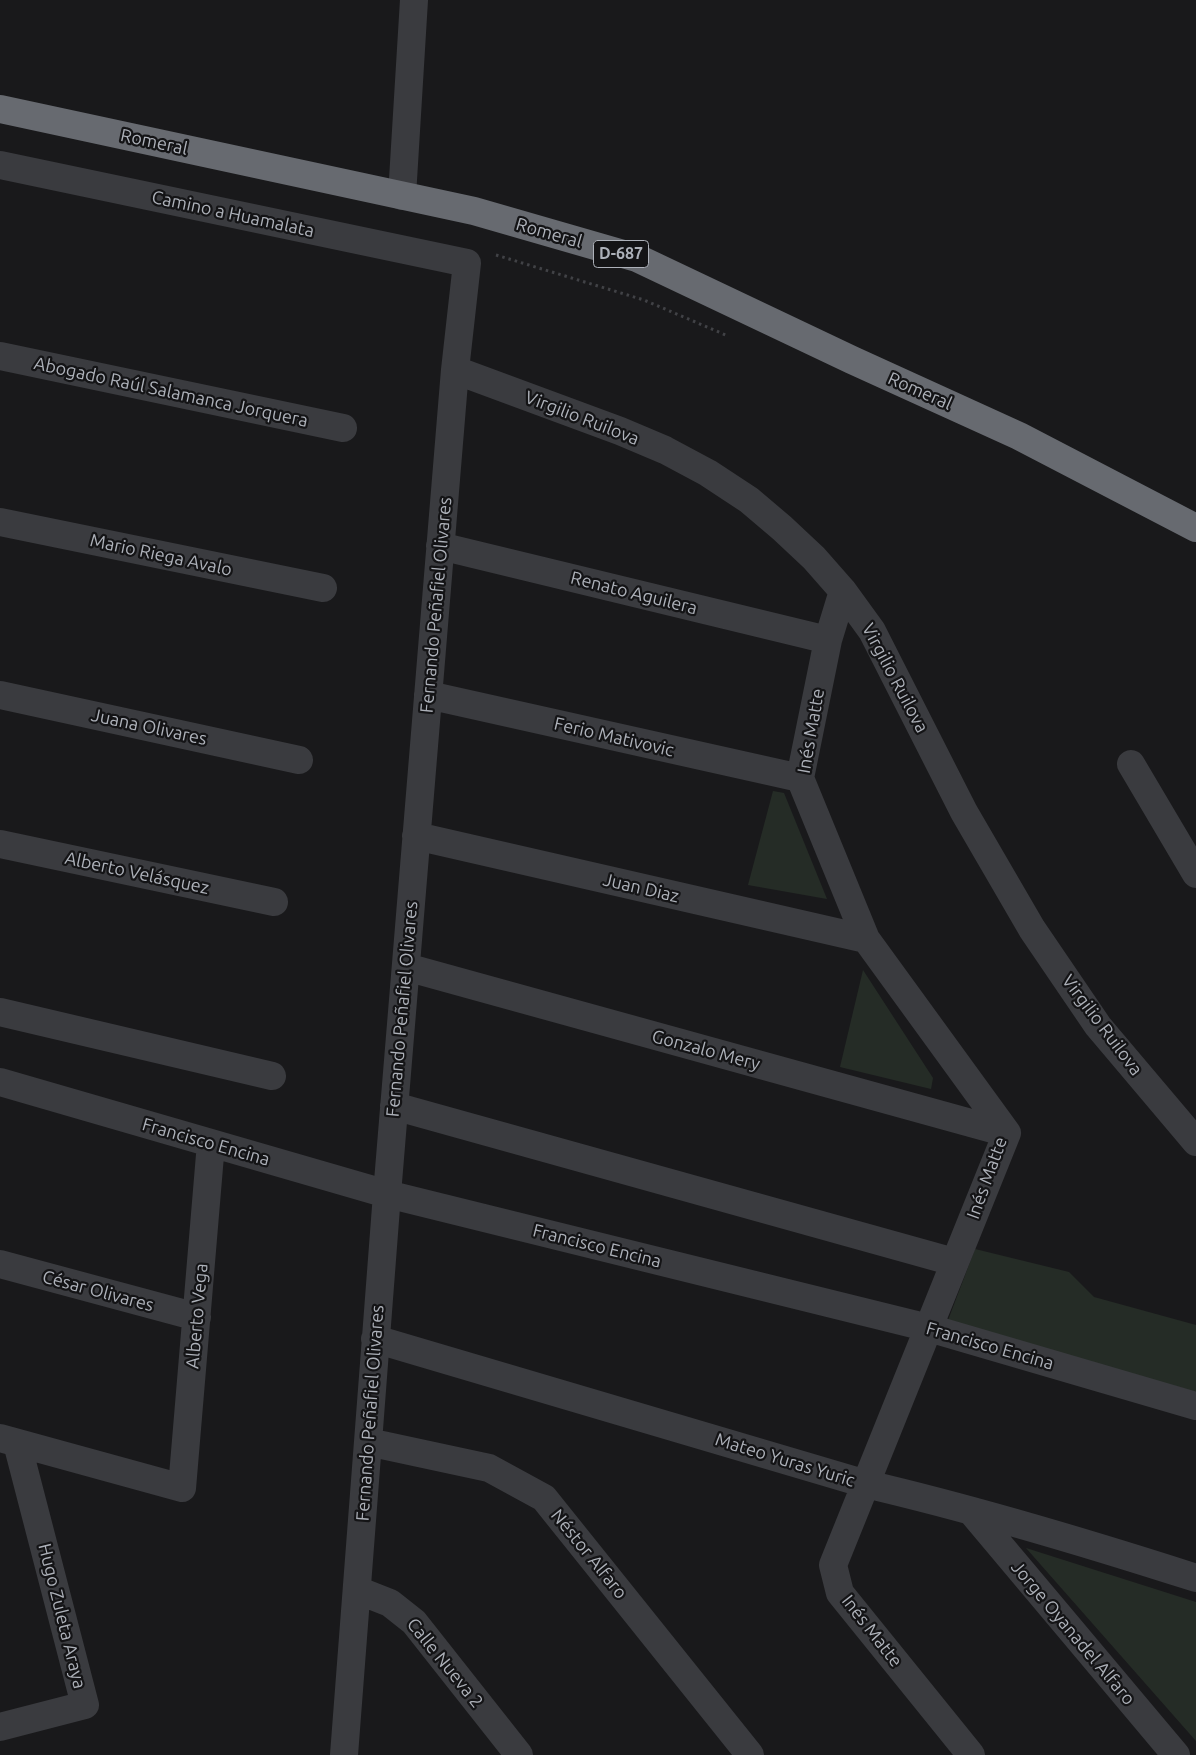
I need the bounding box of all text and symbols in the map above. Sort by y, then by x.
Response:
street label: Romeral [119,124,189,160]
street label: Camino a Huamalata [150,186,316,242]
street label: Romeral [513,213,585,253]
road number: D-687 [594,240,648,268]
street label: Abogado Raúl Salamanca Jorquera [32,352,310,432]
street label: Romeral [885,367,955,415]
street label: Virgilio Ruilova [522,386,642,450]
street label: Fernando Peñafiel Olivares [416,496,456,714]
street label: Mario Riega Avalo [88,529,234,581]
street label: Renato Aguilera [568,567,700,619]
street label: Virgilio Ruilova [857,620,933,736]
street label: Inés Matte [793,687,829,775]
street label: Juana Olivares [89,704,209,750]
street label: Ferio Mativovic [552,713,676,761]
street label: Alberto Velásquez [63,847,211,899]
street label: Juan Diaz [601,869,681,907]
street label: Fernando Peñafiel Olivares [382,900,422,1118]
street label: Virgilio Ruilova [1057,970,1147,1080]
street label: Gonzalo Mery [650,1025,762,1075]
street label: Francisco Encina [140,1113,272,1171]
street label: Inés Matte [962,1134,1012,1222]
street label: Francisco Encina [531,1220,663,1272]
street label: Alberto Vega [182,1262,212,1370]
street label: César Olivares [40,1266,156,1316]
street label: Fernando Peñafiel Olivares [352,1304,388,1522]
street label: Francisco Encina [924,1317,1056,1375]
street label: Mateo Yuras Yuric [713,1429,857,1491]
street label: Néstor Alfaro [546,1505,632,1603]
street label: Hugo Zuleta Araya [34,1541,90,1691]
street label: Jorge Oyanadel Alfaro [1007,1557,1139,1709]
street label: Inés Matte [837,1591,907,1671]
street label: Calle Nueva 2 [402,1614,488,1712]

